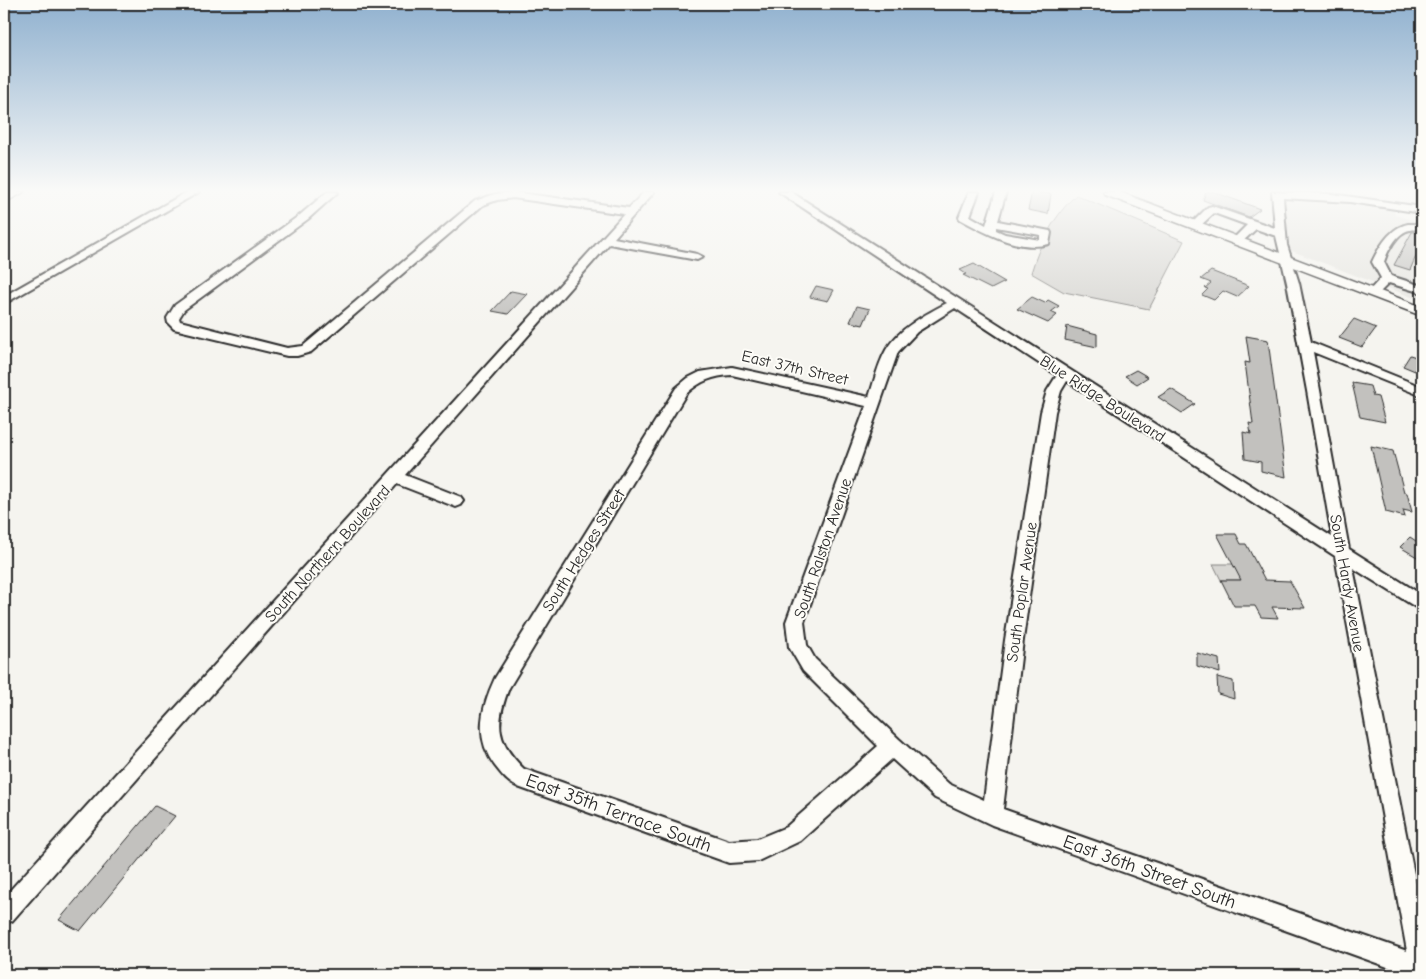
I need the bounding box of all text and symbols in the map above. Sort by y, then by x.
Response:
street label: East 37th Street [740,347,850,389]
street label: Blue Ridge Boulevard [1037,352,1168,446]
street label: South Ralston Avenue [790,476,855,621]
street label: South Northern Boulevard [261,481,394,626]
street label: South Hedges Street [539,486,629,615]
street label: South Hardy Avenue [1326,513,1368,653]
street label: South Poplar Avenue [1003,521,1041,663]
street label: East 35th Terrace South [523,769,715,857]
street label: East 36th Street South [1060,830,1239,914]

